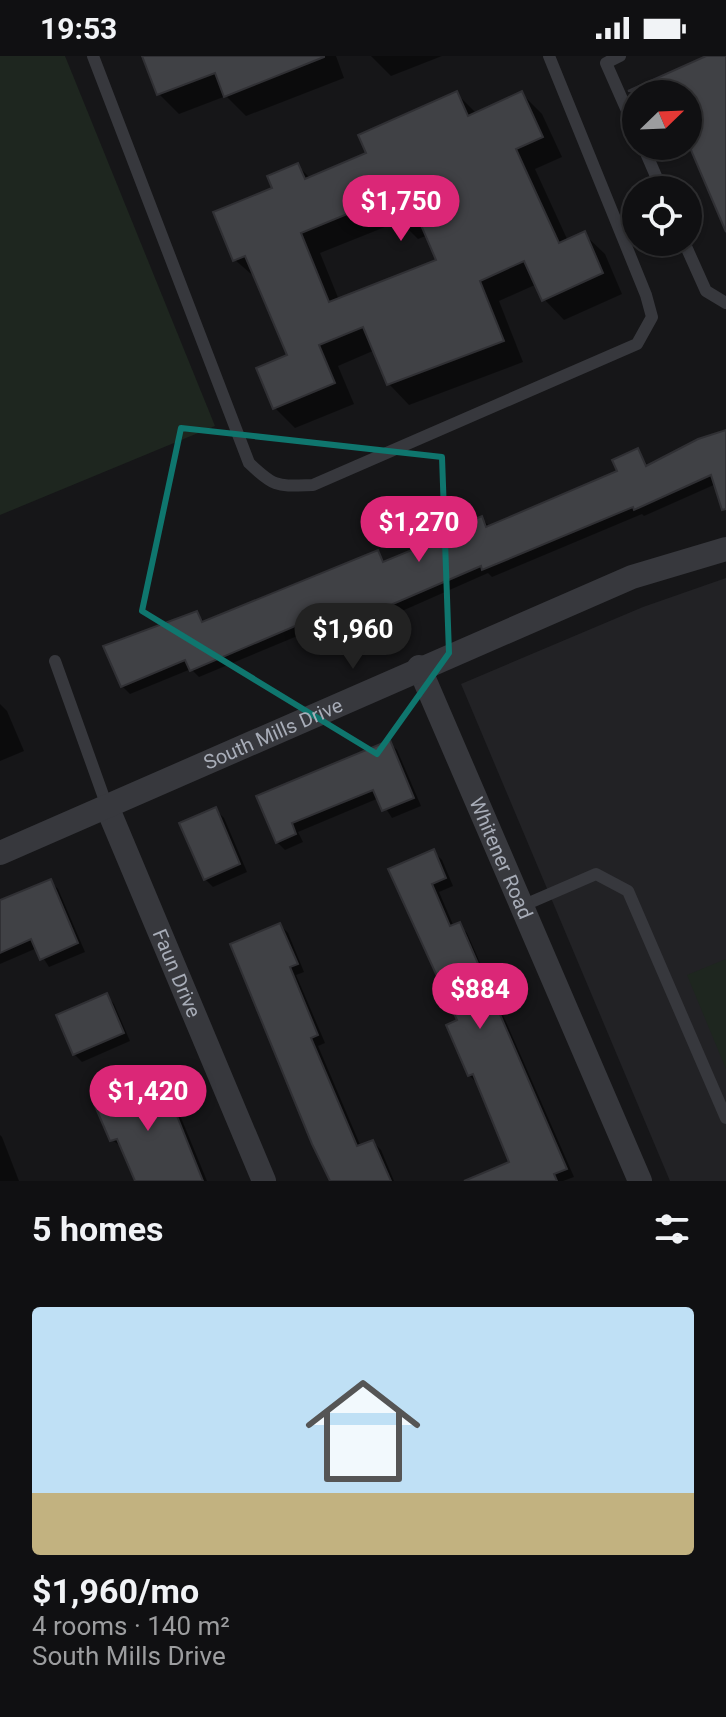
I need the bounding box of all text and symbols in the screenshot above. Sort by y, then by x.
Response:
text: 19:53 [40,11,117,46]
north arrow [622,80,702,160]
map controls [622,80,702,256]
pin: $1,750 [336,175,466,243]
button: locate [622,176,702,256]
text: $1,750 [361,186,441,216]
pin: $1,270 [354,496,484,564]
text: $1,270 [379,507,459,537]
pin: $1,960 [288,603,418,671]
text: $1,960 [313,614,393,644]
street label: South Mills Drive [200,693,346,775]
street label: Whitener Road [464,794,538,923]
street label: Faun Drive [148,925,206,1021]
pin: $884 [433,963,527,1031]
text: $884 [450,974,510,1004]
pin: $1,420 [83,1065,213,1133]
text: $1,420 [108,1076,188,1106]
icon: filters [650,1207,694,1251]
text: 5 homes [32,1209,163,1249]
icon: home [291,1359,435,1503]
text: $1,960/mo [32,1571,199,1611]
text: 4 rooms · 140 m² [32,1611,230,1641]
text: South Mills Drive [32,1641,226,1671]

